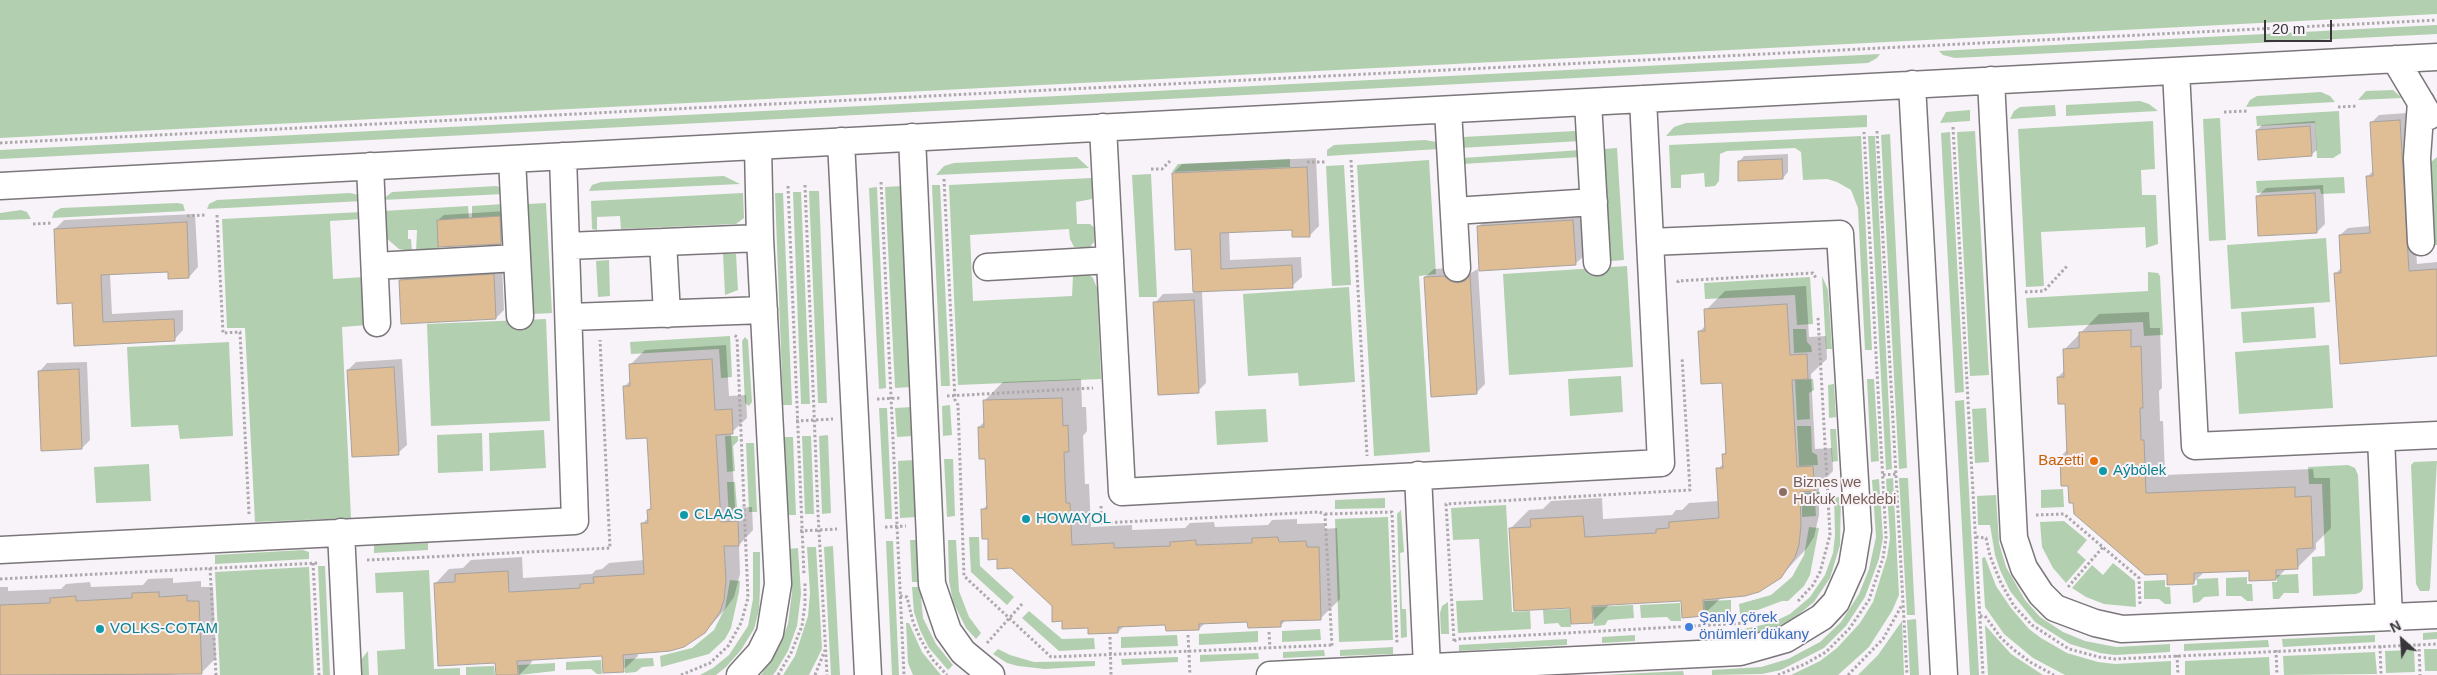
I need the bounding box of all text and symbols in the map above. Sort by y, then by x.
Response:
scale bar [2267,10,2334,42]
text: 20 m [2272,20,2305,37]
place label: Bazetti [2038,452,2084,470]
marker: Bazetti [2088,455,2100,467]
place label: Aýbölek [2113,462,2166,480]
marker: Aýbölek [2097,465,2109,477]
place label: Biznes we Hukuk Mekdebi [1793,474,1896,509]
marker: Biznes we Hukuk Mekdebi [1777,486,1789,498]
place label: CLAAS [694,506,743,524]
marker: CLAAS [678,509,690,521]
place label: HOWAYOL [1036,510,1111,528]
marker: HOWAYOL [1020,513,1032,525]
place label: Şanly çörek önümleri dükany [1699,609,1809,644]
north arrow [2377,615,2427,665]
text: N [2387,617,2403,636]
place label: VOLKS-COTAM [110,620,218,638]
marker: Şanly çörek önümleri dükany [1683,621,1695,633]
marker: VOLKS-COTAM [94,623,106,635]

